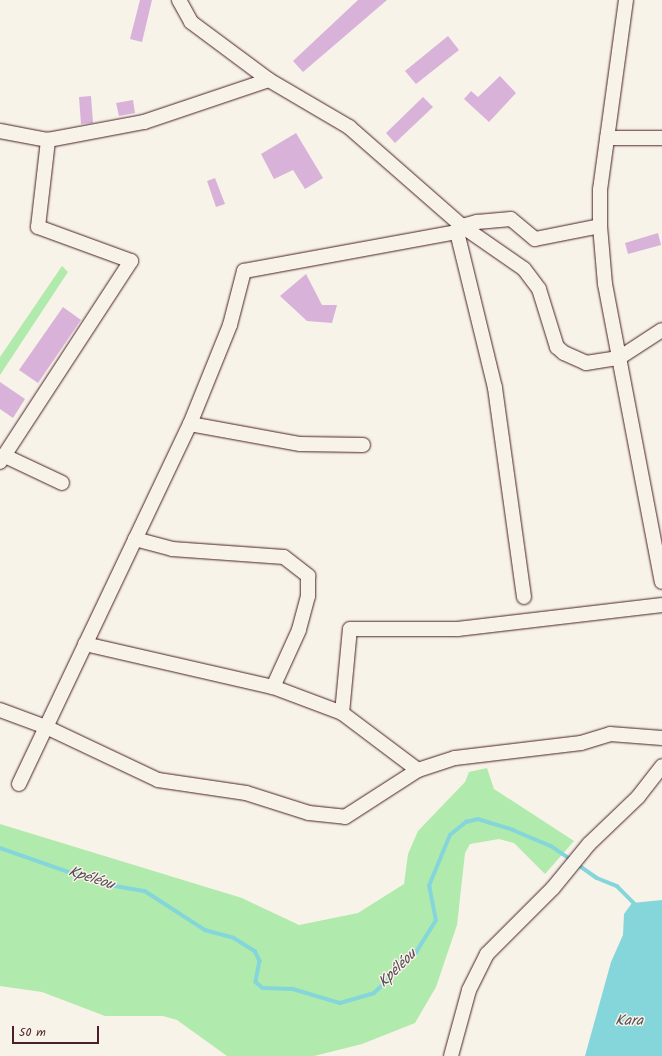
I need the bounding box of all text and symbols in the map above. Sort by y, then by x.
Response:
water label: Kpéléou [66,863,116,895]
water label: Kpéléou [375,946,421,992]
water label: Kara [615,1013,643,1031]
scale bar [14,1018,101,1044]
text: 50 m [19,1023,46,1042]

